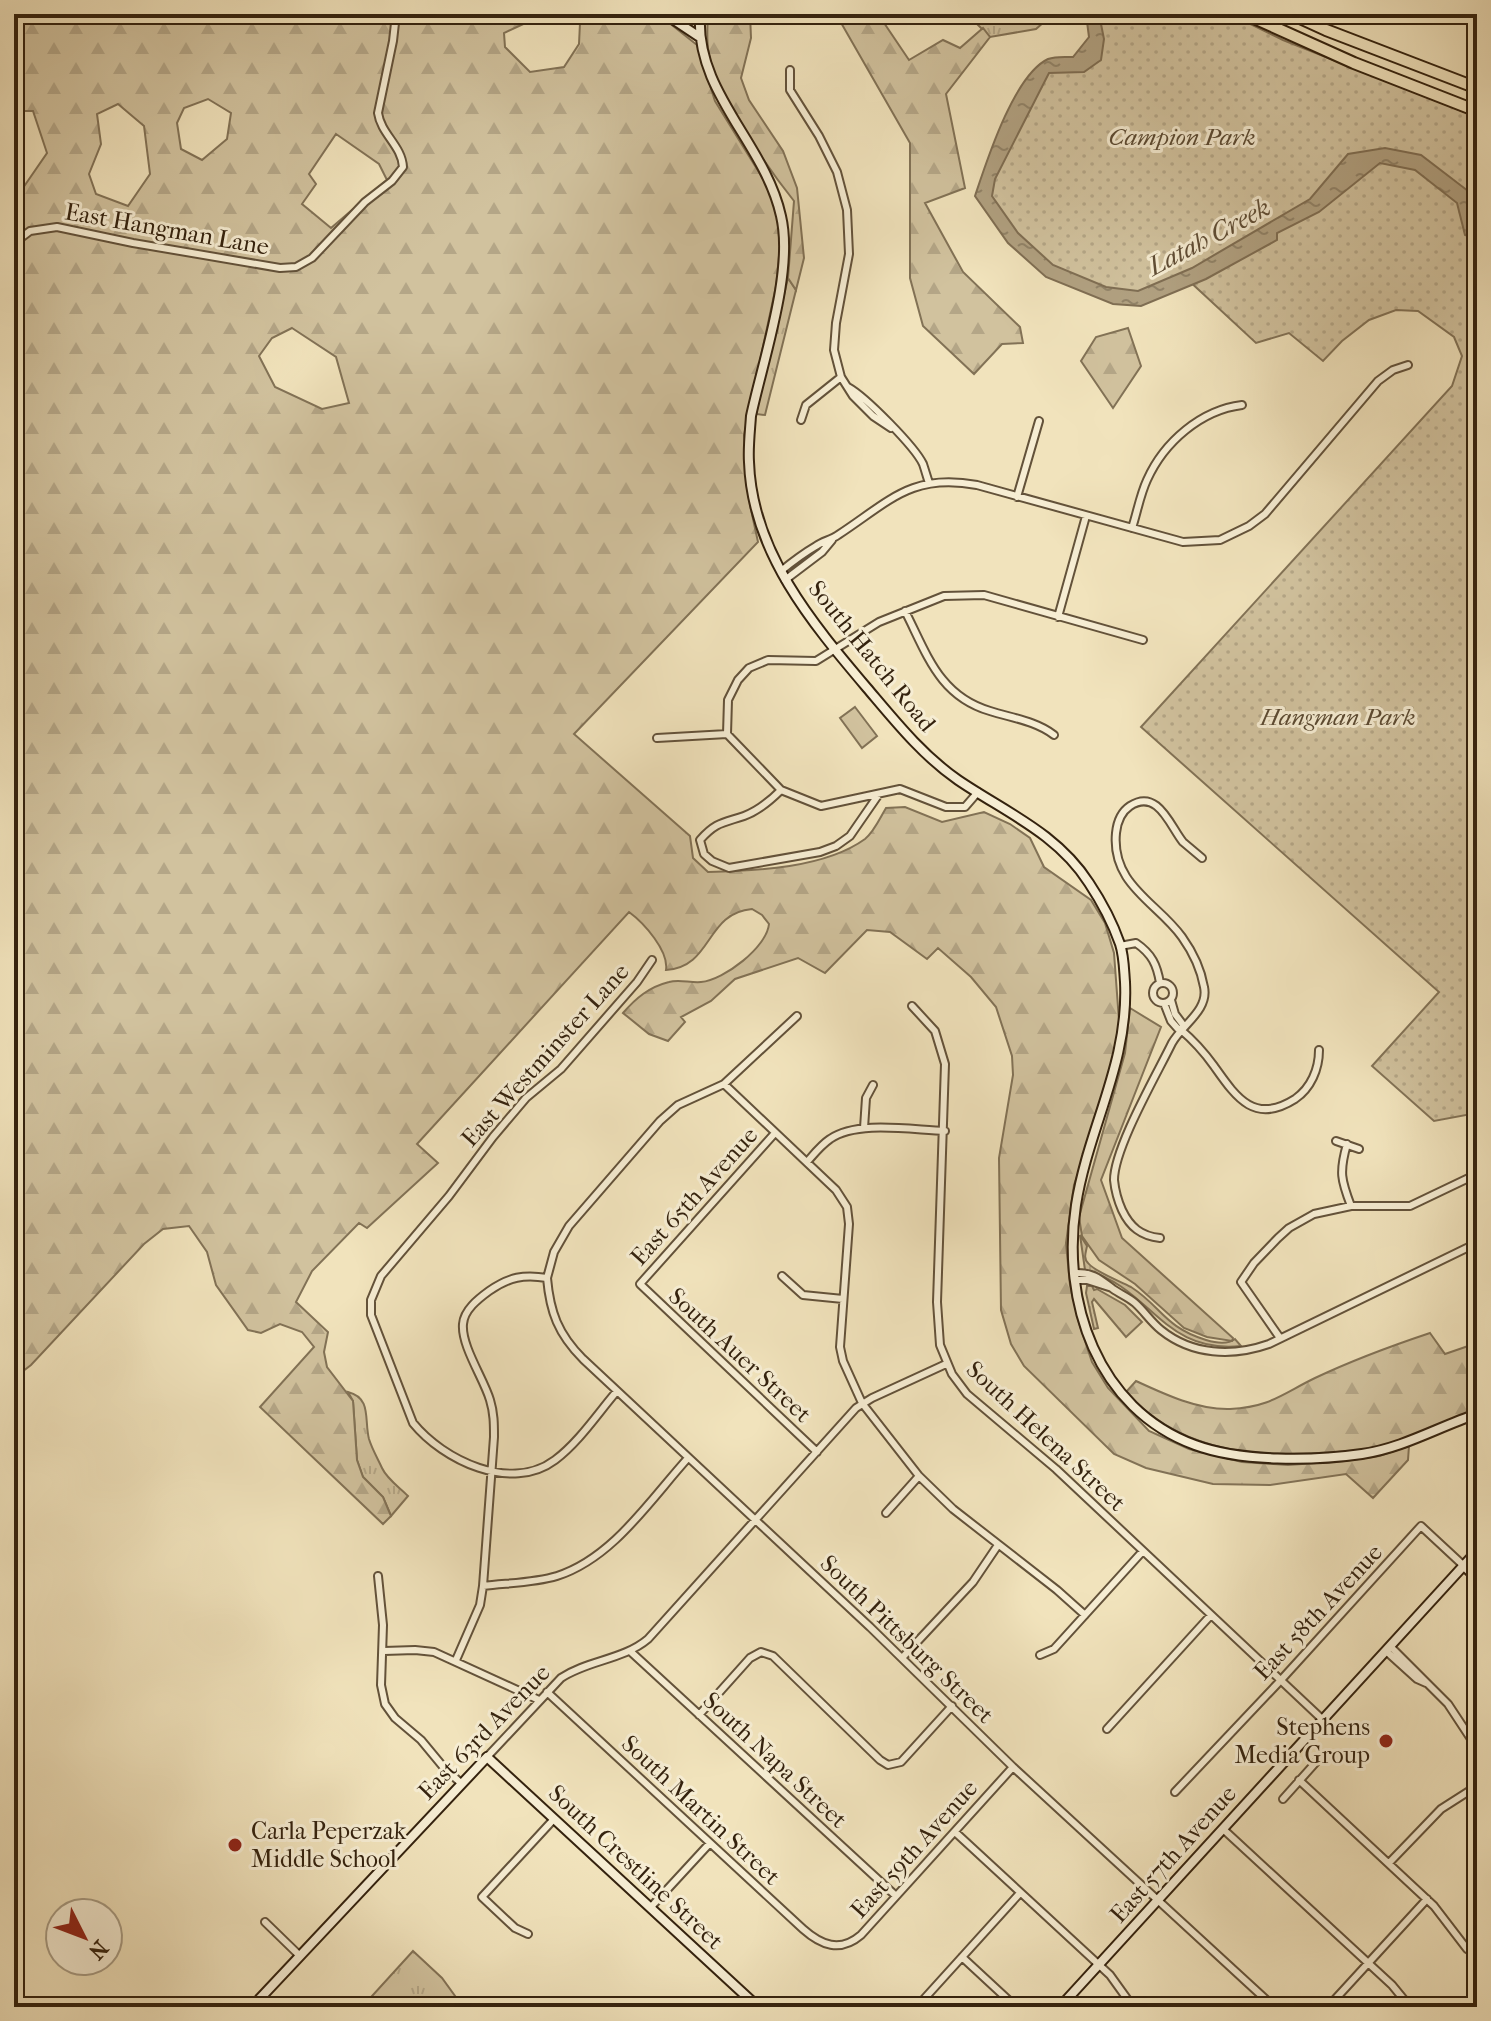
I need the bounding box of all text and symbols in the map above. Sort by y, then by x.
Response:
park label: Campion Park [1108,123,1256,151]
water label: Latah Creek [1141,192,1276,283]
street label: East Hangman Lane [63,197,271,261]
street label: South Hatch Road [803,575,942,738]
park label: Hangman Park [1259,703,1416,731]
street label: East Westminster Lane [455,958,635,1152]
street label: East 65th Avenue [625,1121,763,1271]
street label: South Auer Street [663,1282,817,1428]
street label: South Helena Street [961,1355,1132,1517]
street label: East 58th Avenue [1248,1538,1388,1686]
street label: South Pittsburg Street [815,1549,1000,1729]
street label: East 63rd Avenue [413,1659,556,1805]
street label: South Napa Street [697,1686,853,1834]
place label: Stephens Media Group [1234,1713,1370,1769]
street label: South Martin Street [616,1729,786,1891]
marker: Stephens Media Group [1377,1732,1395,1750]
street label: East 59th Avenue [845,1774,983,1924]
street label: South Crestline Street [543,1779,729,1955]
street label: East 57th Avenue [1104,1780,1242,1928]
place label: Carla Peperzak Middle School [251,1817,407,1873]
marker: Carla Peperzak Middle School [226,1836,244,1854]
north arrow [44,1897,124,1977]
text: N [83,1935,113,1965]

